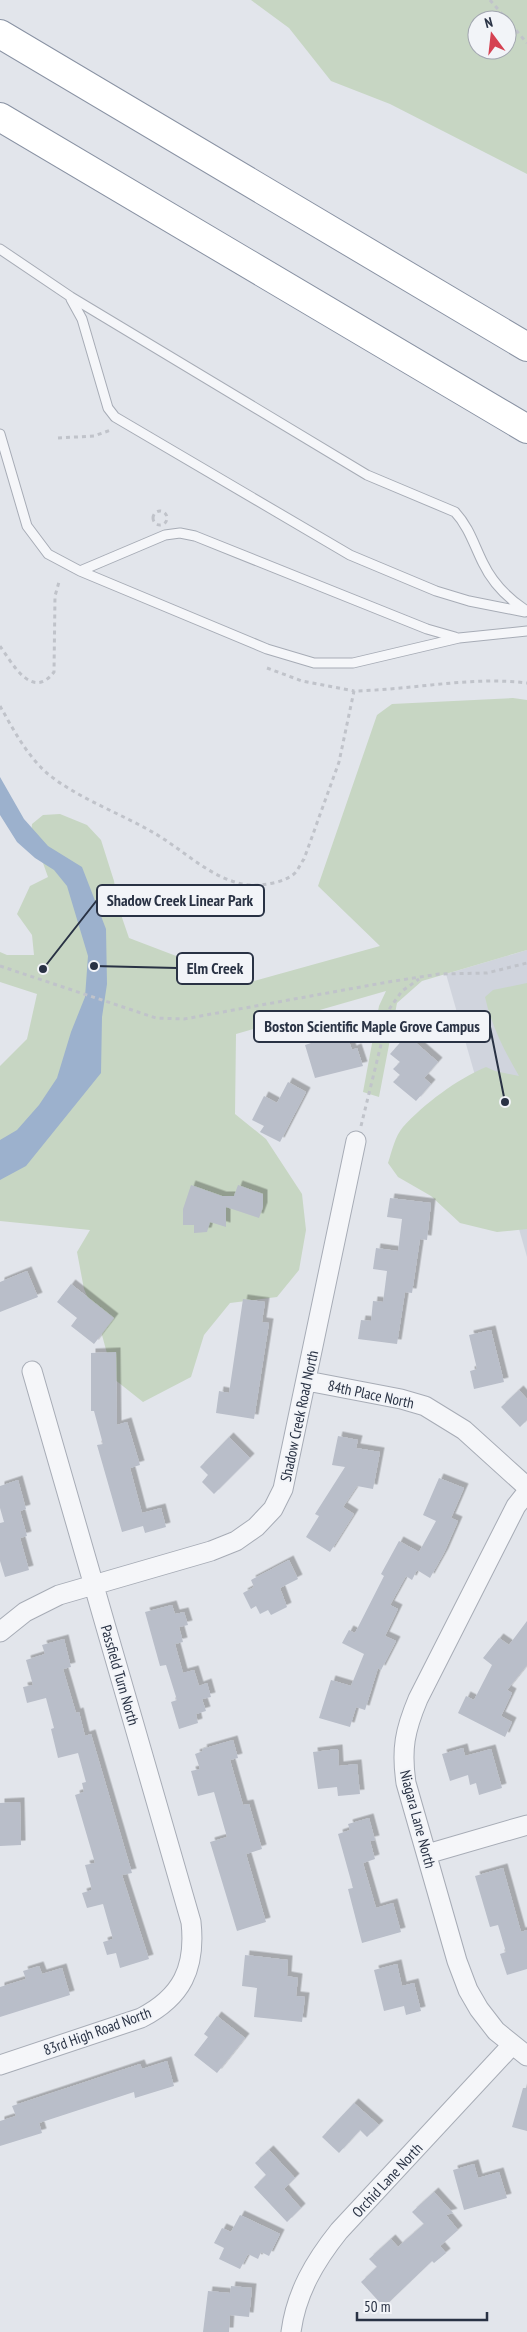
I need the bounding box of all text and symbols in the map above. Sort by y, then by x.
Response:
north arrow [467,10,517,60]
text: N [483,13,495,32]
callout: Shadow Creek Linear Park [97,885,264,916]
text: Shadow Creek Linear Park [107,890,254,910]
callout: Elm Creek [177,953,253,984]
text: Elm Creek [187,958,244,978]
callout: Boston Scientific Maple Grove Campus [254,1011,490,1042]
text: Boston Scientific Maple Grove Campus [264,1016,480,1036]
street label: Shadow Creek Road North [276,1349,322,1483]
street label: 84th Place North [326,1376,416,1412]
street label: Passfield Turn North [97,1623,143,1727]
street label: Niagara Lane North [396,1768,440,1870]
street label: 83rd High Road North [40,2003,154,2059]
street label: Orchid Lane North [348,2139,426,2221]
scale bar [357,2290,487,2322]
text: 50 m [364,2297,390,2316]

